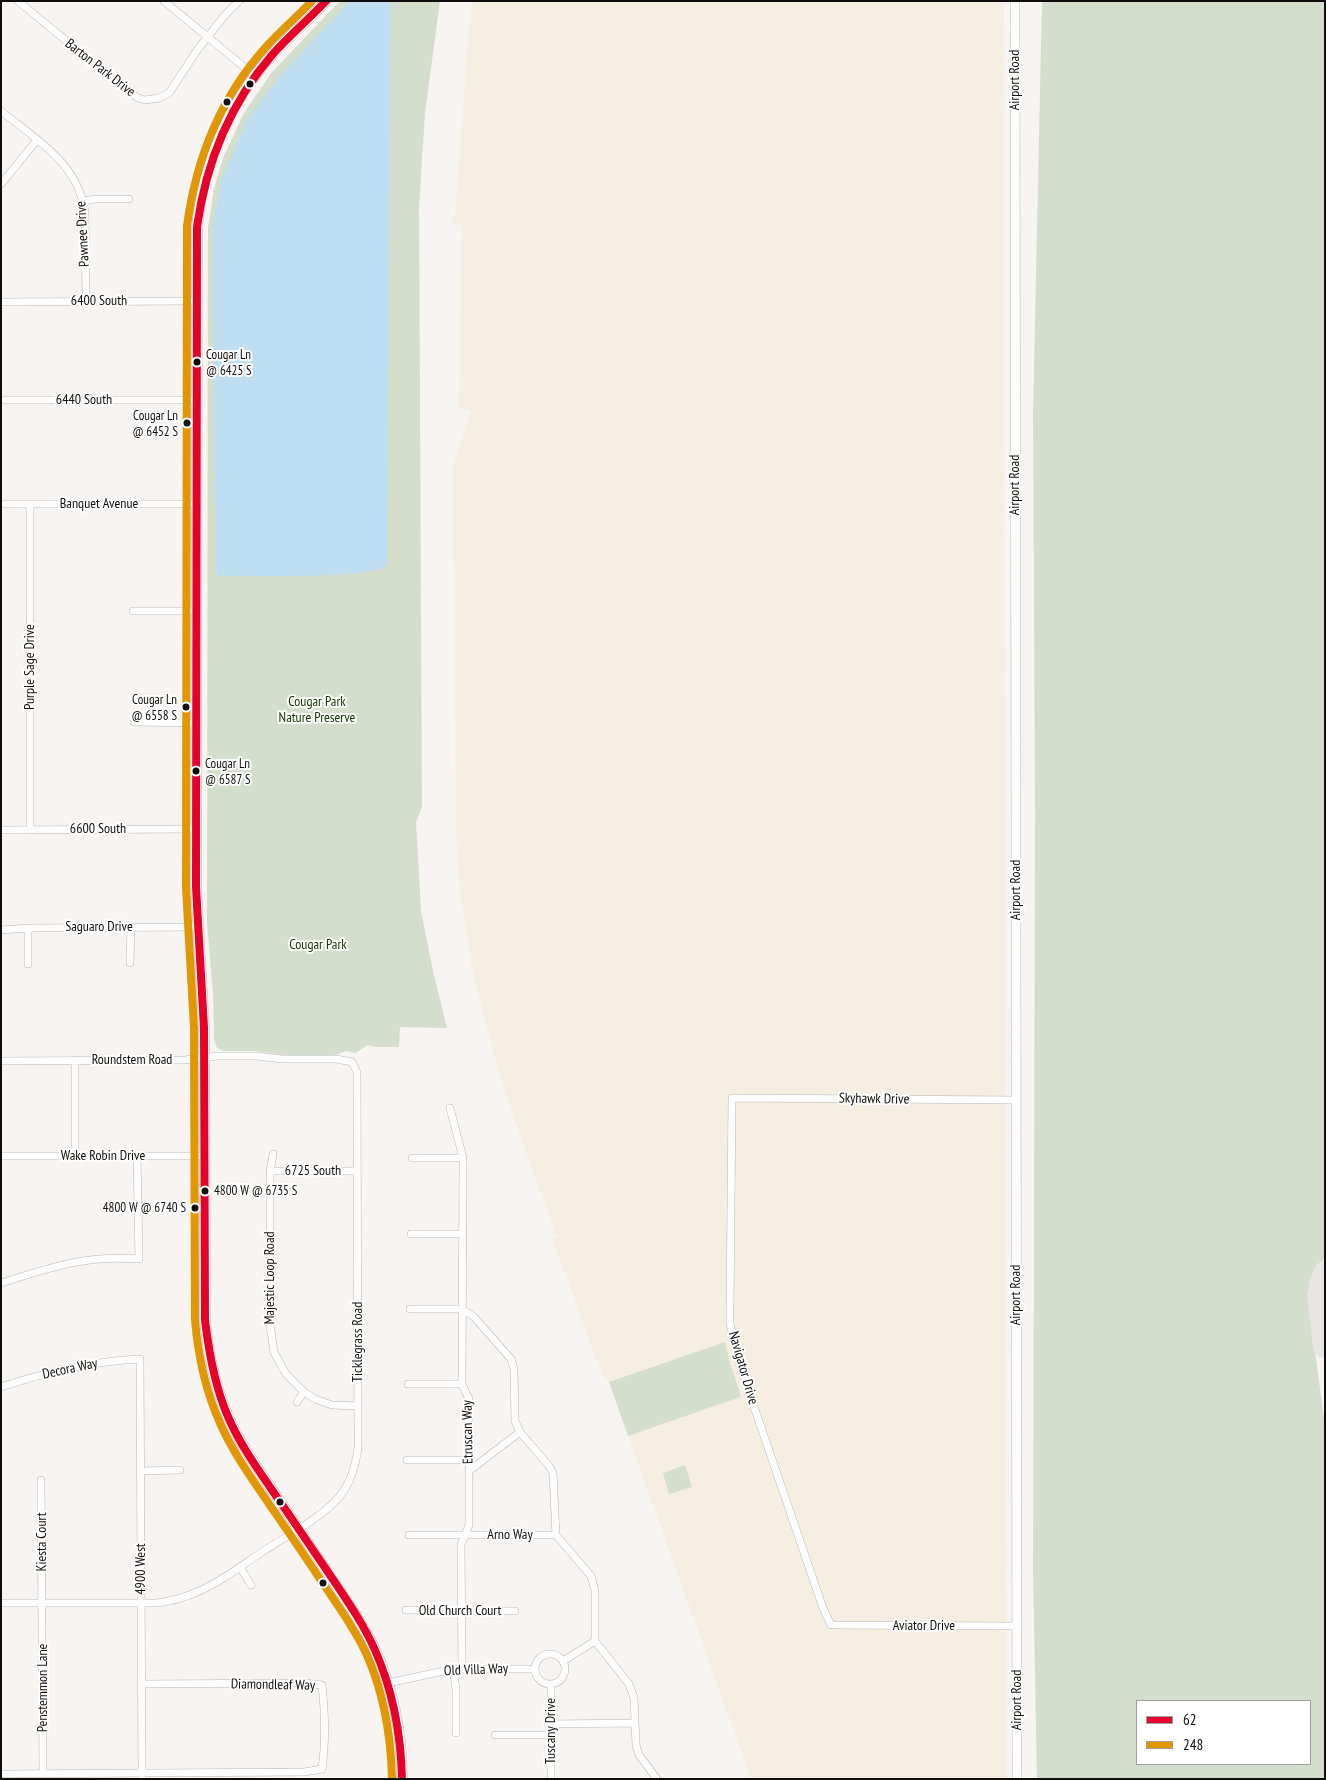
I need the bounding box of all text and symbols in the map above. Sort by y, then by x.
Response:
street label: Barton Park Drive [62,35,138,101]
street label: Airport Road [1007,50,1023,110]
unlabelled marker [245,79,255,89]
unlabelled marker [222,97,232,107]
street label: Pawnee Drive [73,201,93,267]
street label: 6400 South [71,293,127,309]
place label: Cougar Ln @ 6425 S [206,347,252,378]
marker: Cougar Ln @ 6425 S [192,357,202,367]
street label: 6440 South [56,392,112,408]
place label: Cougar Ln @ 6452 S [132,408,178,439]
marker: Cougar Ln @ 6452 S [182,418,192,428]
street label: Airport Road [1007,455,1023,515]
street label: Banquet Avenue [60,496,138,512]
street label: Purple Sage Drive [22,624,38,710]
place label: Cougar Ln @ 6558 S [131,692,177,723]
park label: Cougar Park Nature Preserve [279,694,355,726]
marker: Cougar Ln @ 6558 S [181,702,191,712]
place label: Cougar Ln @ 6587 S [205,756,251,787]
marker: Cougar Ln @ 6587 S [191,766,201,776]
street label: 6600 South [70,821,126,837]
street label: Airport Road [1008,860,1024,920]
street label: Saguaro Drive [65,919,133,935]
park label: Cougar Park [289,937,347,953]
street label: Roundstem Road [92,1052,172,1068]
street label: Skyhawk Drive [839,1090,909,1108]
street label: Wake Robin Drive [61,1148,145,1164]
street label: 6725 South [285,1163,341,1179]
place label: 4800 W @ 6735 S [214,1183,297,1199]
marker: 4800 W @ 6735 S [200,1186,210,1196]
place label: 4800 W @ 6740 S [103,1200,186,1216]
marker: 4800 W @ 6740 S [190,1203,200,1213]
street label: Majestic Loop Road [262,1231,278,1325]
street label: Airport Road [1008,1265,1024,1325]
street label: Ticklegrass Road [350,1302,366,1382]
street label: Navigator Drive [725,1330,761,1406]
street label: Decora Way [41,1355,99,1383]
street label: Etruscan Way [459,1400,477,1464]
unlabelled marker [275,1497,285,1507]
street label: Kiesta Court [34,1512,50,1572]
street label: Arno Way [487,1527,533,1543]
street label: 4900 West [133,1543,149,1595]
unlabelled marker [318,1578,328,1588]
street label: Old Church Court [419,1603,501,1619]
street label: Aviator Drive [893,1618,955,1634]
street label: Penstemmon Lane [35,1644,51,1732]
street label: Old Villa Way [444,1660,508,1680]
street label: Airport Road [1009,1670,1025,1730]
street label: Diamondleaf Way [231,1676,315,1694]
street label: Tuscany Drive [543,1698,559,1764]
legend [1136,1700,1311,1765]
text: 62 [1183,1710,1197,1729]
text: 248 [1183,1735,1203,1754]

